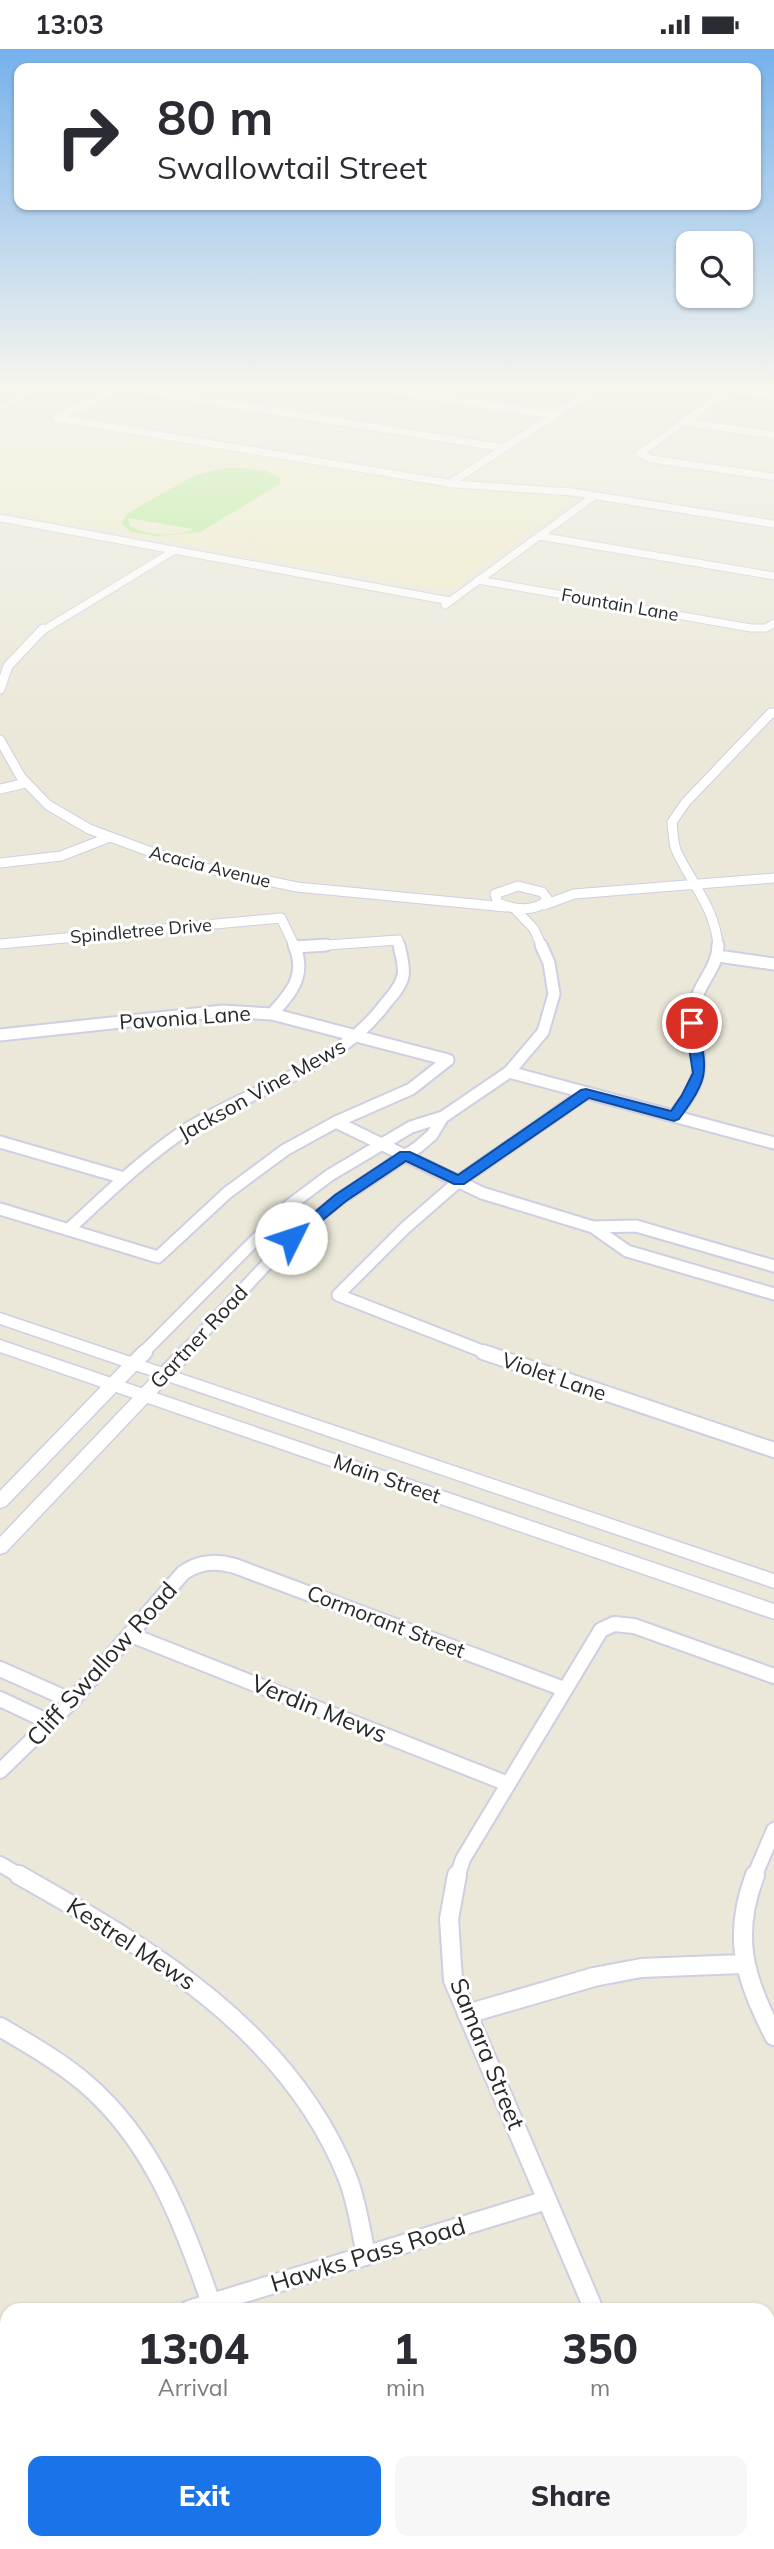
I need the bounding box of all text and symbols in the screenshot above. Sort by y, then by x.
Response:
text: 13:03 [35,8,104,41]
text: 80 m [157,86,273,147]
icon: right [42,91,133,182]
text: Swallowtail Street [157,147,427,187]
map controls [676,231,753,308]
button: search [676,231,753,308]
street label: Fountain Lane [560,583,680,626]
street label: Acacia Avenue [147,840,273,893]
street label: Spindletree Drive [69,913,213,948]
pin [662,993,722,1053]
street label: Pavonia Lane [118,999,252,1035]
icon: arrive [673,1004,711,1042]
street label: Jackson Vine Mews [173,1032,350,1146]
position arrow [254,1201,328,1275]
street label: Gartner Road [144,1279,253,1393]
street label: Violet Lane [499,1346,610,1406]
street label: Main Street [330,1448,444,1508]
street label: Cliff Swallow Road [20,1575,183,1752]
street label: Cormorant Street [304,1579,469,1663]
street label: Verdin Mews [247,1667,391,1749]
street label: Kestrel Mews [61,1890,202,1996]
street label: Samara Street [444,1974,532,2134]
street label: Hawks Pass Road [267,2210,469,2298]
text: 13:04 [137,2322,249,2375]
text: 1 [393,2322,418,2375]
text: 350 [562,2322,638,2375]
text: Arrival [158,2373,228,2402]
text: min [386,2373,425,2402]
text: m [590,2373,610,2402]
button: Exit [28,2456,381,2536]
button: Share [395,2456,747,2536]

